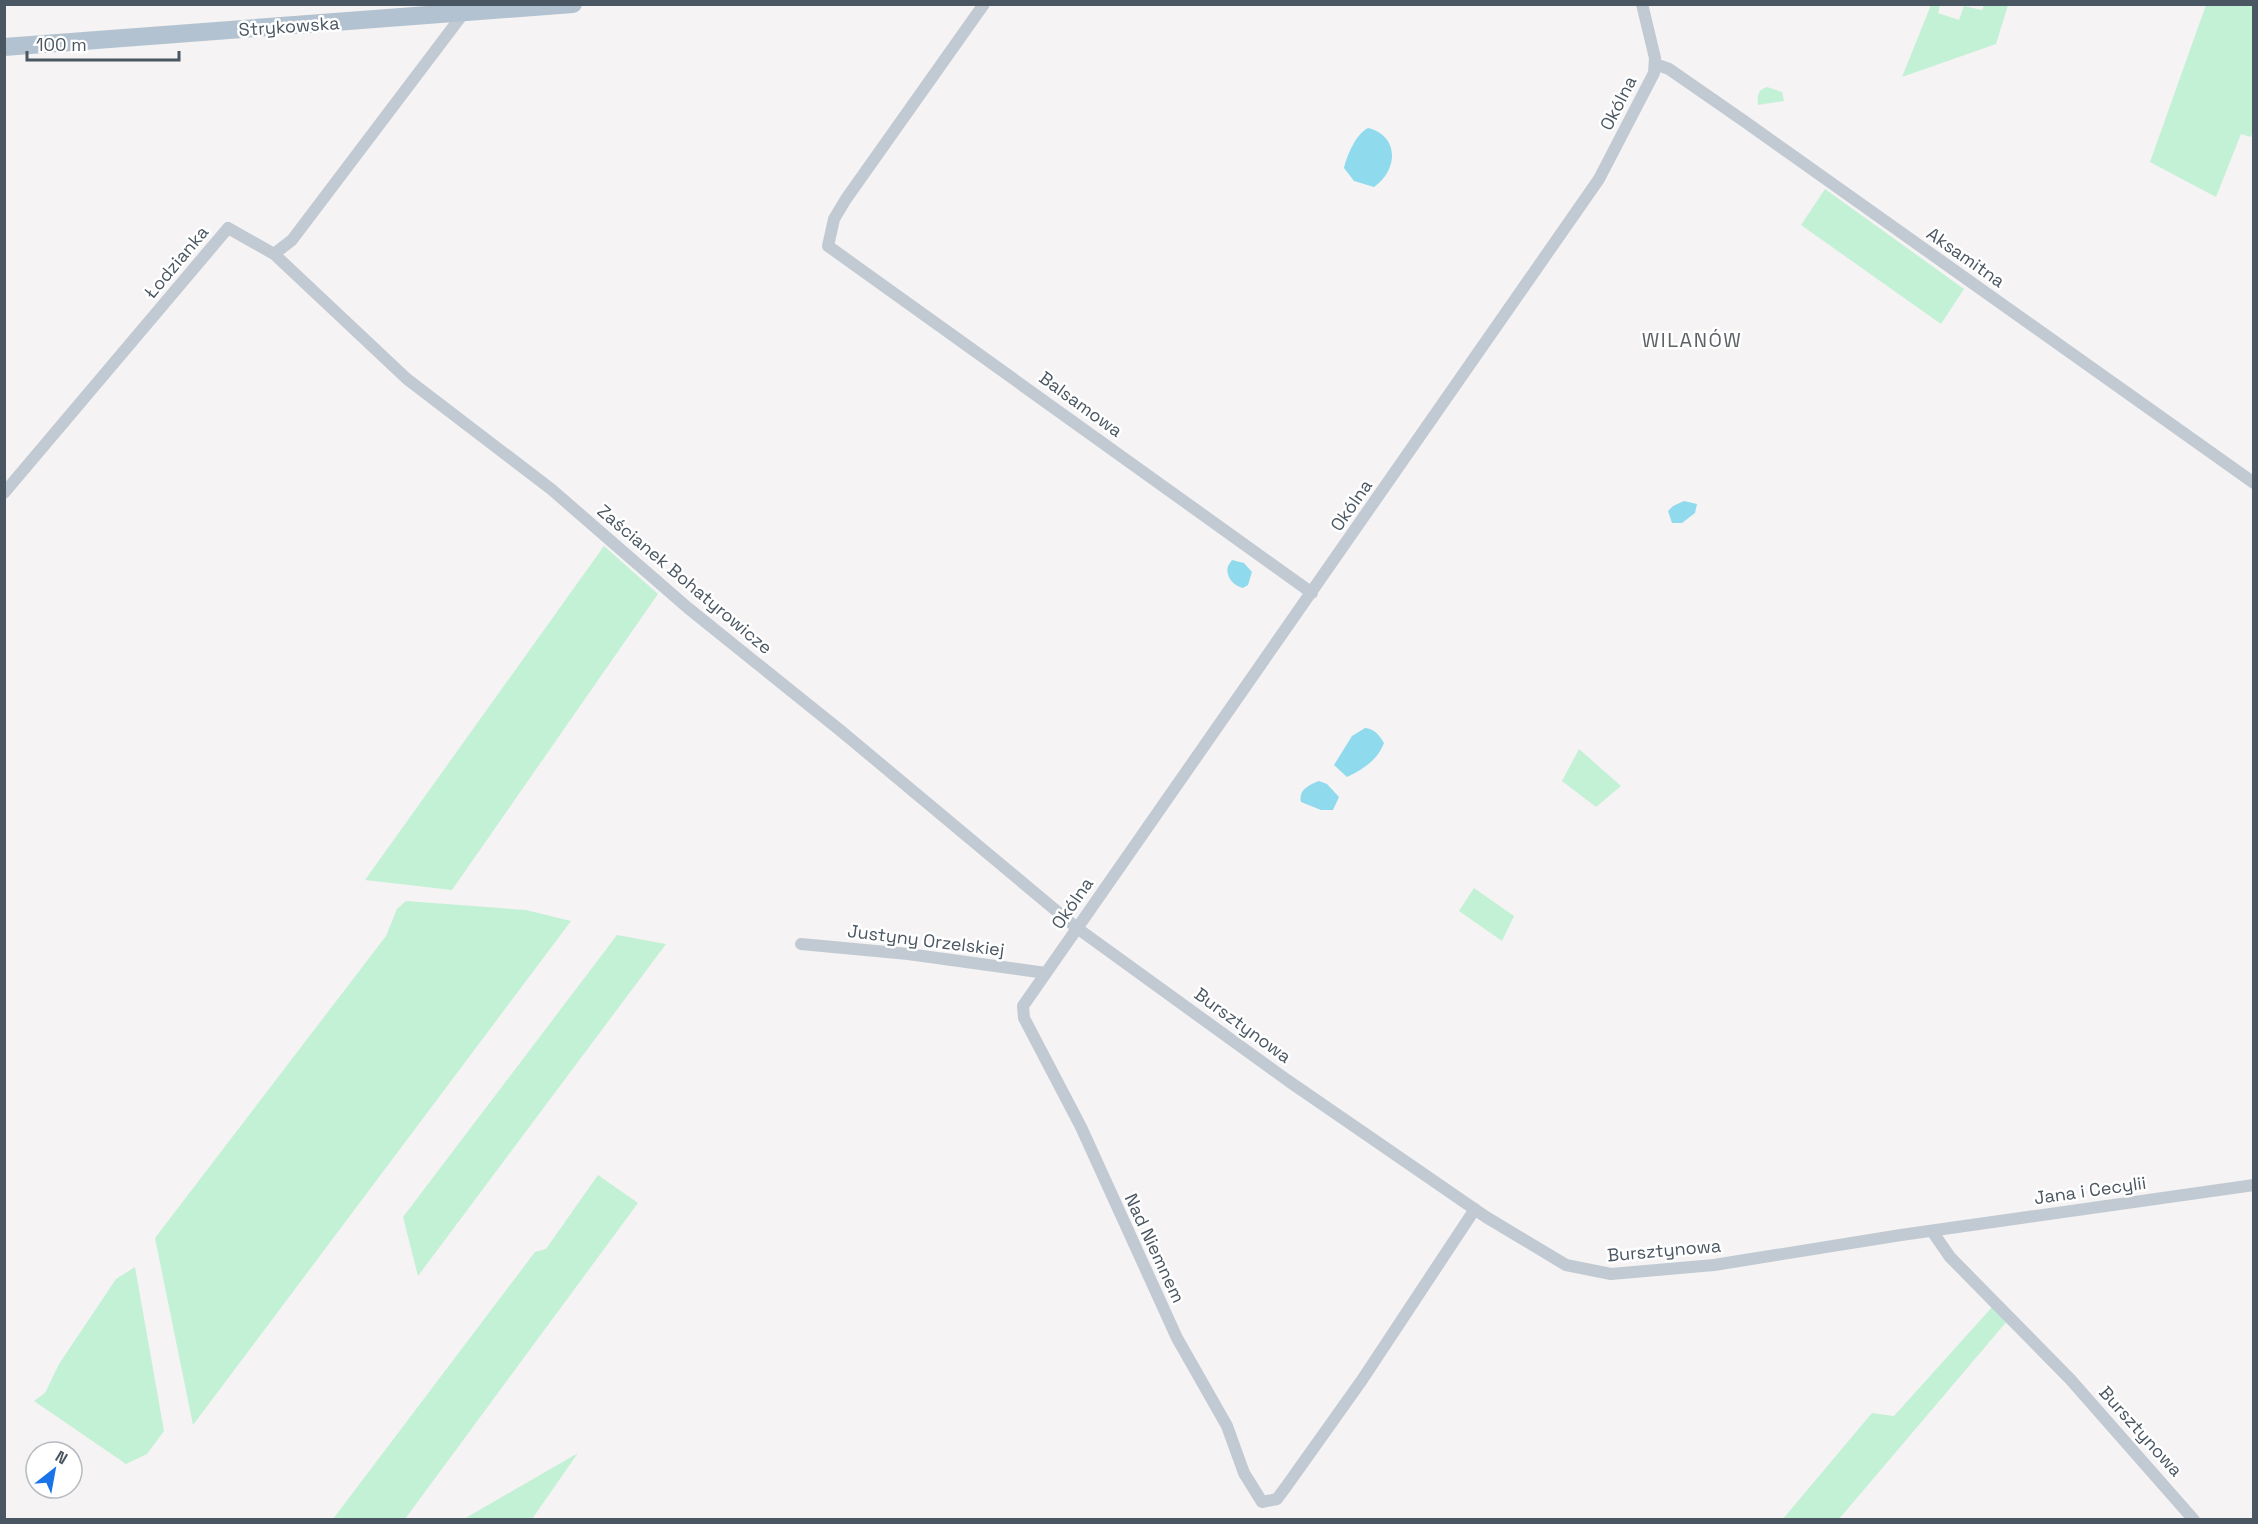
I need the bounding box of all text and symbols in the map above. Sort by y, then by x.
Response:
street label: Strykowska [238,11,340,41]
scale bar [27,24,178,62]
text: 100 m [36,33,87,56]
street label: Okólna [1595,72,1641,134]
street label: Łodzianka [139,221,213,303]
street label: Aksamitna [1922,222,2010,292]
district label: WILANÓW [1642,327,1742,353]
street label: Balsamowa [1035,366,1127,442]
street label: Okólna [1325,475,1377,535]
street label: Zaścianek Bohatyrowicze [593,499,777,659]
street label: Okólna [1046,873,1098,933]
street label: Justyny Orzelskiej [846,919,1006,961]
street label: Bursztynowa [1190,982,1296,1068]
street label: Jana i Cecylii [2033,1171,2147,1209]
street label: Nad Niemnem [1120,1190,1190,1306]
street label: Bursztynowa [1606,1234,1722,1266]
street label: Bursztynowa [2094,1381,2188,1481]
north arrow [24,1440,84,1500]
text: N [51,1446,71,1469]

